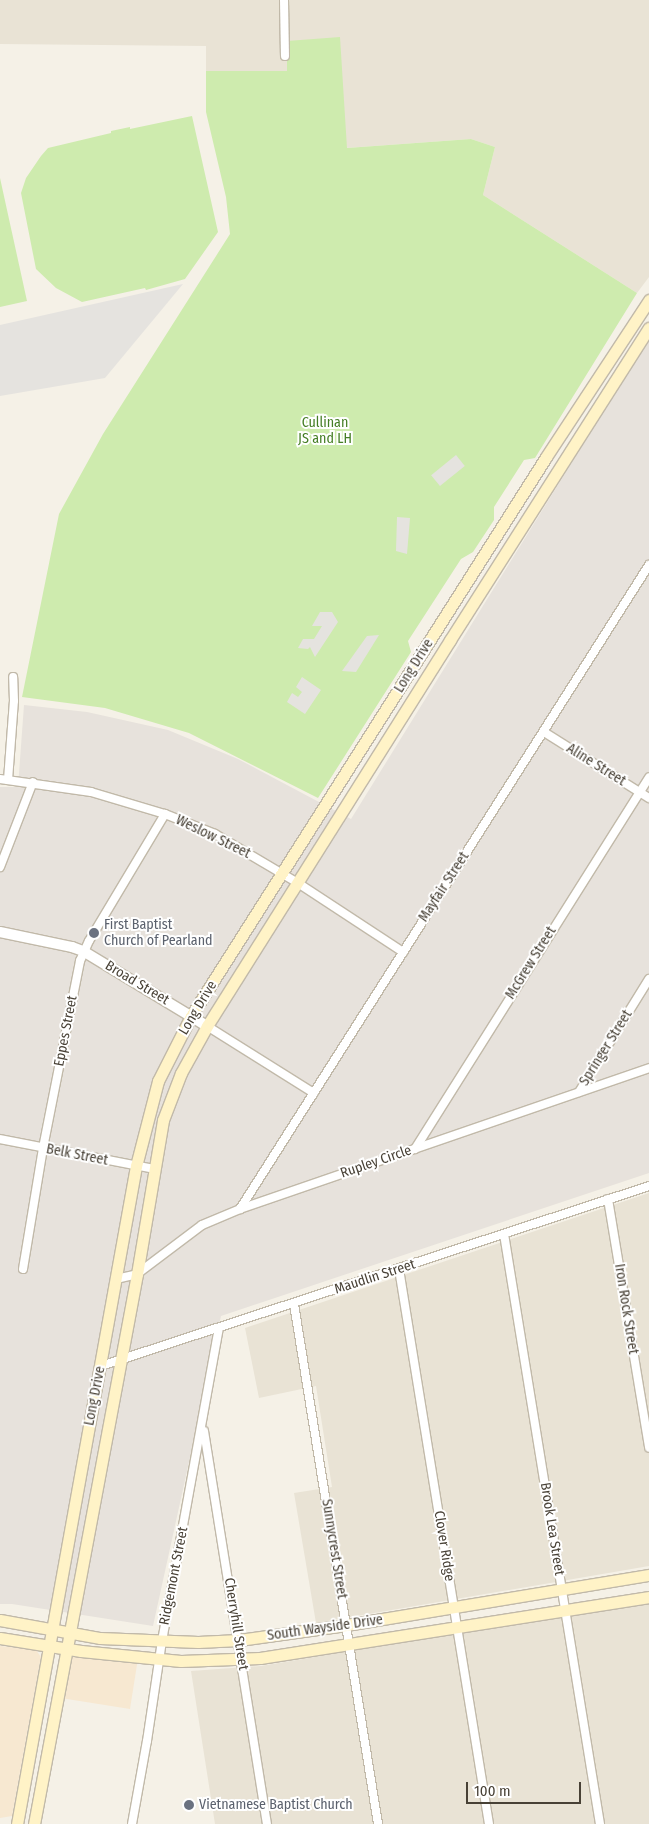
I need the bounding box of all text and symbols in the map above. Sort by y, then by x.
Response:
park label: Cullinan JS and LH [298,415,352,448]
street label: Long Drive [391,636,437,696]
street label: Aline Street [563,740,629,790]
street label: Weslow Street [173,812,253,862]
street label: Mayfair Street [415,849,473,925]
place label: First Baptist Church of Pearland [104,917,213,950]
street label: McGrew Street [502,924,560,1002]
marker: First Baptist Church of Pearland [88,927,100,939]
street label: Broad Street [102,957,172,1009]
street label: Long Drive [175,978,221,1038]
street label: Eppes Street [51,994,81,1068]
street label: Springer Street [576,1007,636,1089]
street label: Belk Street [45,1141,109,1169]
street label: Rupley Circle [338,1142,414,1182]
street label: Maudlin Street [332,1256,418,1298]
street label: Iron Rock Street [611,1263,641,1355]
street label: Long Drive [81,1365,109,1427]
street label: Brook Lea Street [536,1481,568,1577]
street label: Sunnycrest Street [318,1498,350,1600]
street label: Clover Ridge [430,1510,458,1582]
street label: Ridgemont Street [156,1525,192,1627]
street label: Cherryhill Street [220,1577,252,1671]
street label: South Wayside Drive [266,1612,384,1644]
scale bar [469,1772,584,1804]
text: 100 m [474,1782,511,1800]
place label: Vietnamese Baptist Church [199,1797,353,1813]
marker: Vietnamese Baptist Church [183,1799,195,1811]

